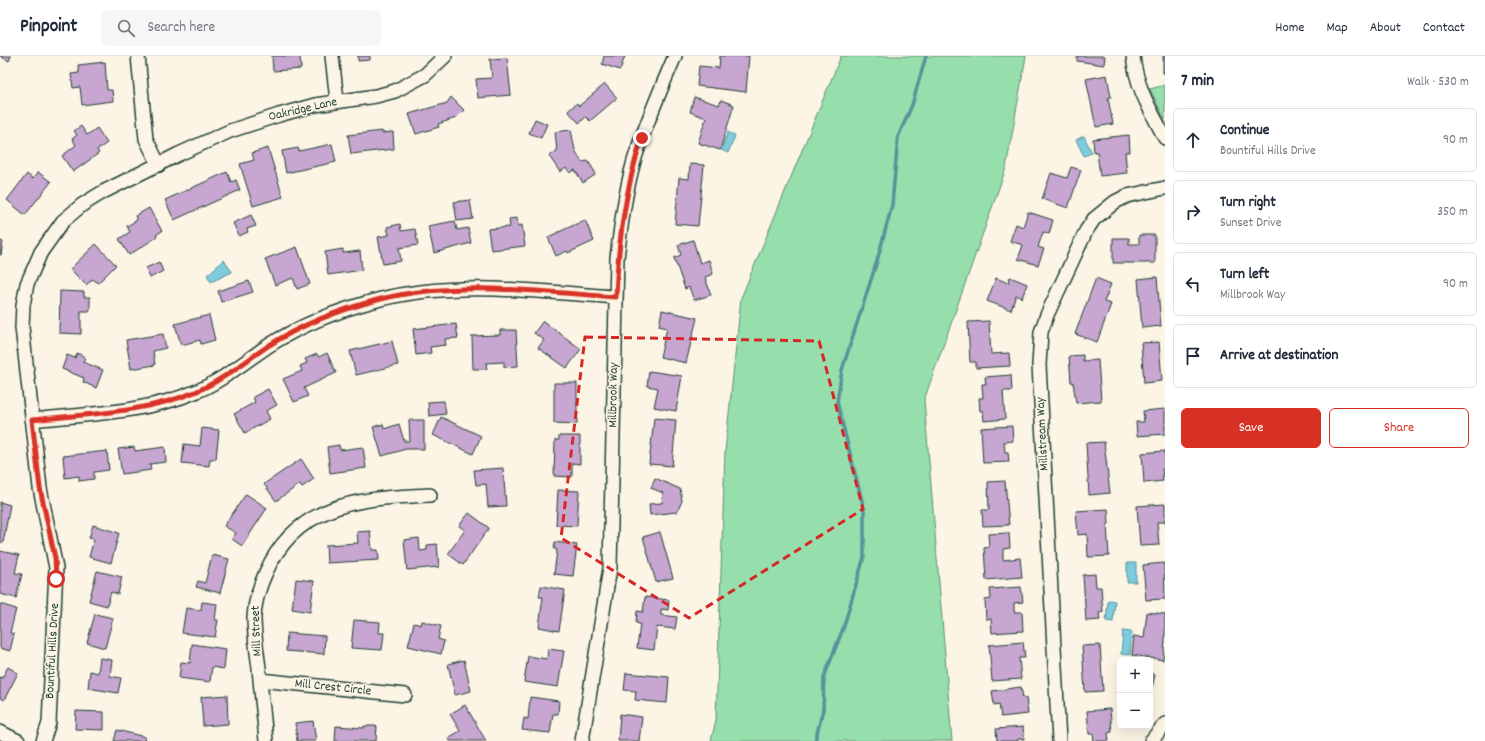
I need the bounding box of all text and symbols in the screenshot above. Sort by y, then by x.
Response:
search box [101,10,381,46]
text: Pinpoint [20,14,77,41]
icon: search [115,17,137,39]
text: Search here [147,17,215,39]
text: Home [1275,18,1304,38]
text: Map [1326,18,1348,38]
text: About [1370,18,1401,38]
text: Contact [1423,18,1465,38]
text: 7 min [1181,70,1214,94]
text: Walk · 530 m [1407,73,1469,92]
street label: Oakridge Lane [267,93,339,127]
text: Continue [1220,120,1269,142]
route end [633,129,651,147]
icon: ahead [1182,129,1204,151]
text: 90 m [1443,131,1468,150]
text: Bountiful Hills Drive [1220,142,1316,161]
text: Turn right [1220,192,1276,214]
icon: right [1182,201,1204,223]
text: 350 m [1437,203,1468,222]
text: Sunset Drive [1220,214,1281,233]
text: Turn left [1220,264,1269,286]
icon: left [1182,273,1204,295]
text: 90 m [1443,275,1468,294]
text: Millbrook Way [1220,286,1285,305]
icon: arrive [1182,345,1204,367]
text: Arrive at destination [1220,345,1338,367]
street label: Millbrook Way [604,361,624,428]
street label: Millstream Way [1032,396,1054,471]
button: Save [1181,408,1321,448]
button: Share [1329,408,1469,448]
route start [47,570,65,588]
street label: Bountiful Hills Drive [41,602,65,699]
street label: Mill Street [247,605,267,657]
map controls [1117,657,1153,729]
button: + [1117,657,1153,693]
street label: Mill Crest Circle [294,675,373,702]
button: − [1117,693,1153,729]

